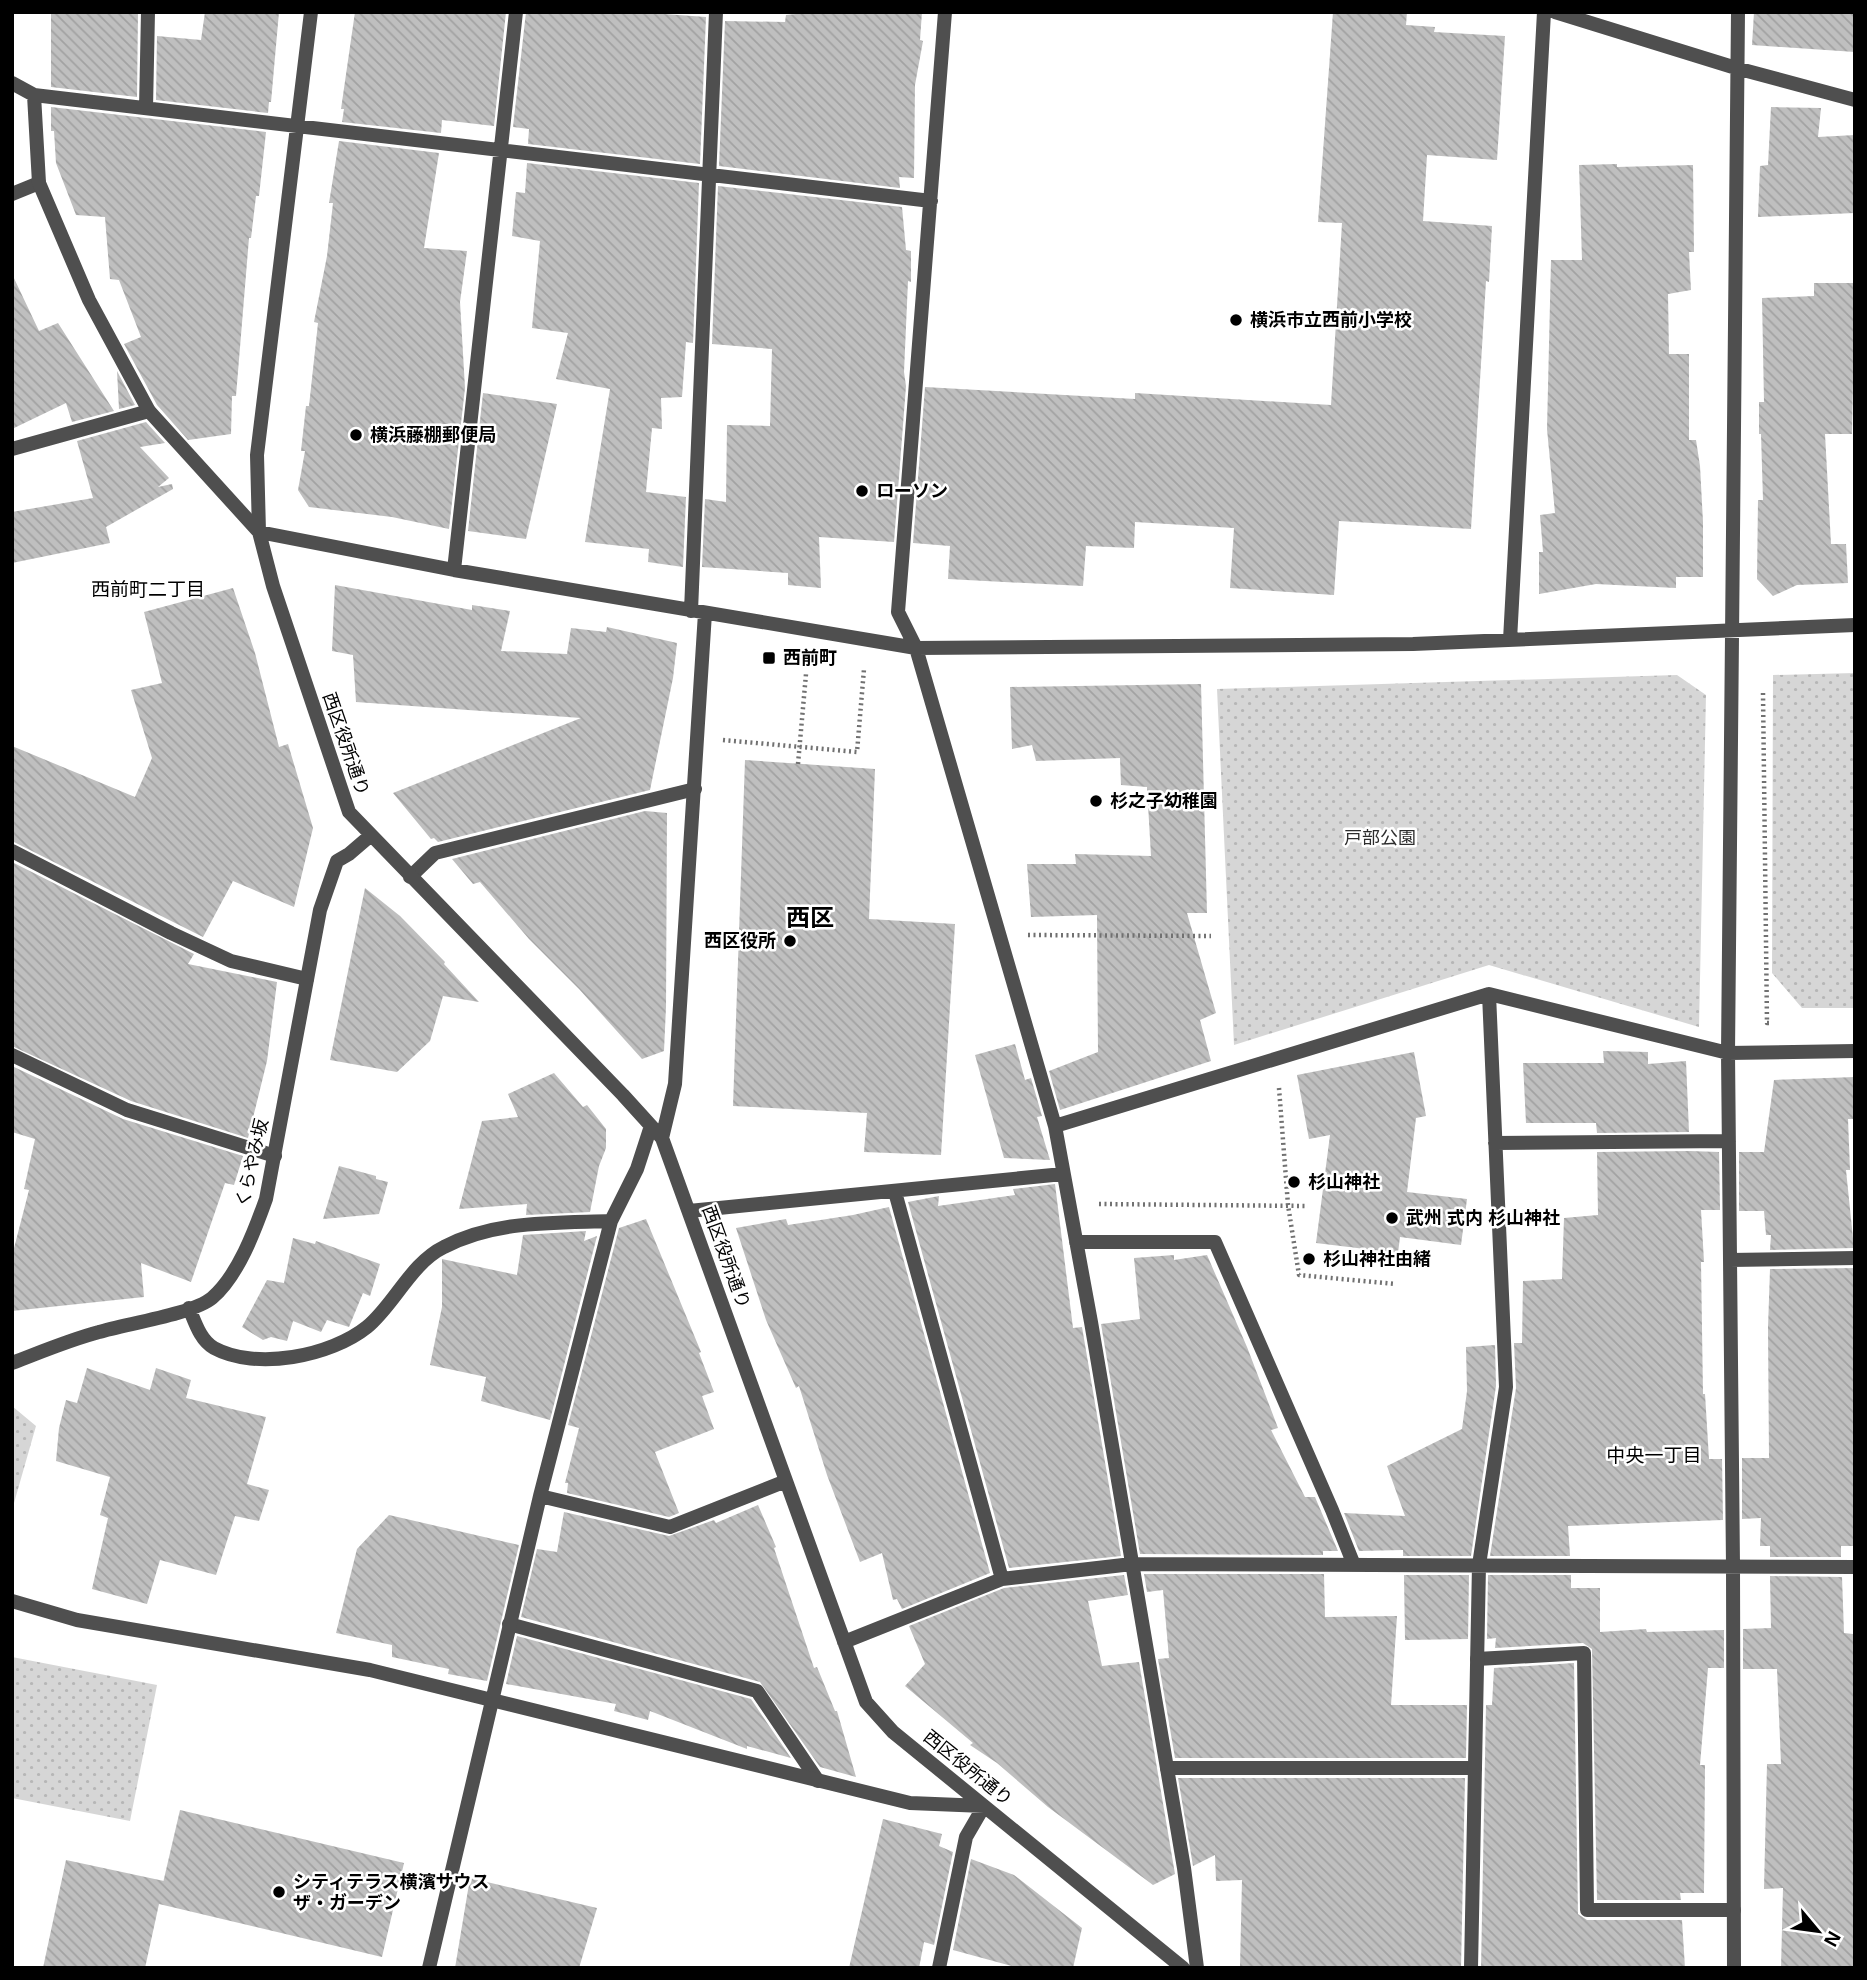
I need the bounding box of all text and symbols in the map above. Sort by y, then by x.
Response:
place label: 横浜市立西前小学校 [1250,310,1412,330]
marker: 横浜市立西前小学校 [1228,312,1244,328]
place label: 横浜藤棚郵便局 [370,425,496,445]
marker: 横浜藤棚郵便局 [348,427,364,443]
place label: ローソン [876,481,948,501]
marker: ローソン [854,483,870,499]
district label: 西前町二丁目 [91,579,205,600]
place label: 西前町 [783,648,837,668]
marker: 西前町 [761,650,777,666]
street label: 西区役所通り [319,690,373,798]
place label: 杉之子幼稚園 [1110,791,1218,811]
marker: 杉之子幼稚園 [1088,793,1104,809]
park label: 戸部公園 [1344,828,1416,848]
district label: 西区 [786,904,834,931]
place label: 西区役所 [704,931,776,951]
marker: 西区役所 [782,933,798,949]
street label: くらやみ坂 [232,1117,272,1209]
place label: 杉山神社 [1308,1172,1380,1192]
marker: 杉山神社 [1286,1174,1302,1190]
street label: 西区役所通り [698,1203,754,1311]
place label: 武州 式内 杉山神社 [1406,1208,1560,1228]
marker: 武州 式内 杉山神社 [1384,1210,1400,1226]
place label: 杉山神社由緒 [1323,1249,1431,1269]
marker: 杉山神社由緒 [1301,1251,1317,1267]
district label: 中央一丁目 [1606,1445,1702,1466]
street label: 西区役所通り [920,1726,1016,1810]
place label: シティテラス横濱サウス ザ・ガーデン [293,1872,490,1913]
marker: シティテラス横濱サウス ザ・ガーデン [271,1884,287,1900]
north arrow [1783,1896,1853,1966]
text: N [1820,1928,1845,1950]

